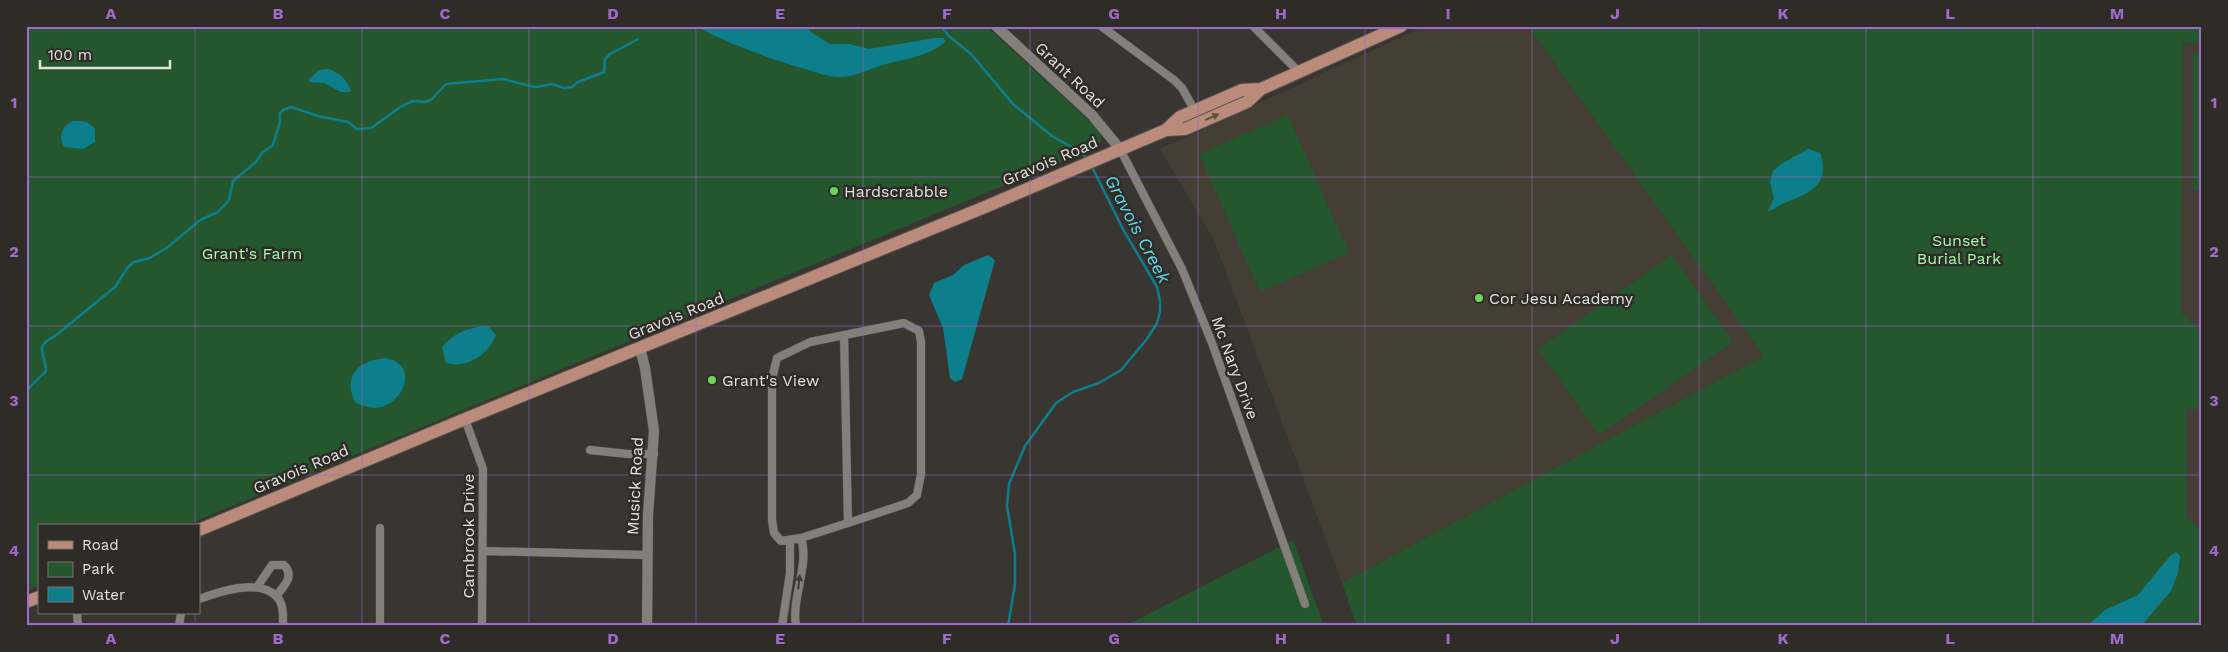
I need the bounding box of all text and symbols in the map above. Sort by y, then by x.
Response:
text: A [106,4,117,23]
text: B [273,4,284,23]
text: C [440,4,451,23]
text: D [607,4,619,23]
text: E [775,4,785,23]
text: F [942,4,952,23]
text: G [1108,4,1120,23]
text: H [1275,4,1287,23]
text: I [1445,4,1451,23]
text: J [1610,4,1620,23]
text: K [1777,4,1789,23]
text: L [1945,4,1955,23]
text: M [2110,4,2124,23]
scale bar [40,38,170,70]
street label: Grant Road [1031,38,1109,112]
text: 100 m [48,46,92,64]
text: 1 [11,93,17,112]
text: 1 [2211,93,2217,112]
one-way arrow [1205,112,1219,120]
street label: Gravois Road [999,132,1101,190]
water label: Gravois Creek [1101,171,1176,288]
place label: Hardscrabble [844,182,948,201]
marker: Hardscrabble [828,185,840,197]
park label: Sunset Burial Park [1917,231,2001,268]
text: 2 [9,242,19,261]
text: 2 [2209,242,2219,261]
park label: Grant's Farm [202,244,302,263]
street label: Gravois Road [625,288,727,344]
place label: Cor Jesu Academy [1489,289,1634,308]
marker: Cor Jesu Academy [1473,292,1485,304]
street label: Mc Nary Drive [1208,314,1262,422]
place label: Grant's View [722,371,819,390]
marker: Grant's View [706,374,718,386]
text: 3 [9,391,19,410]
text: 3 [2209,391,2219,410]
street label: Musick Road [623,436,647,536]
street label: Gravois Road [250,440,352,498]
street label: Cambrook Drive [459,474,478,598]
legend [38,524,200,614]
text: Road [82,536,119,554]
text: 4 [9,541,19,560]
text: 4 [2209,541,2219,560]
text: Park [82,560,115,578]
one-way arrow [795,573,803,589]
text: Water [82,586,125,604]
text: A [106,629,117,648]
text: B [273,629,284,648]
text: C [440,629,451,648]
text: D [607,629,619,648]
text: E [775,629,785,648]
text: F [942,629,952,648]
text: G [1108,629,1120,648]
text: H [1275,629,1287,648]
text: I [1445,629,1451,648]
text: J [1610,629,1620,648]
text: K [1777,629,1789,648]
text: L [1945,629,1955,648]
text: M [2110,629,2124,648]

